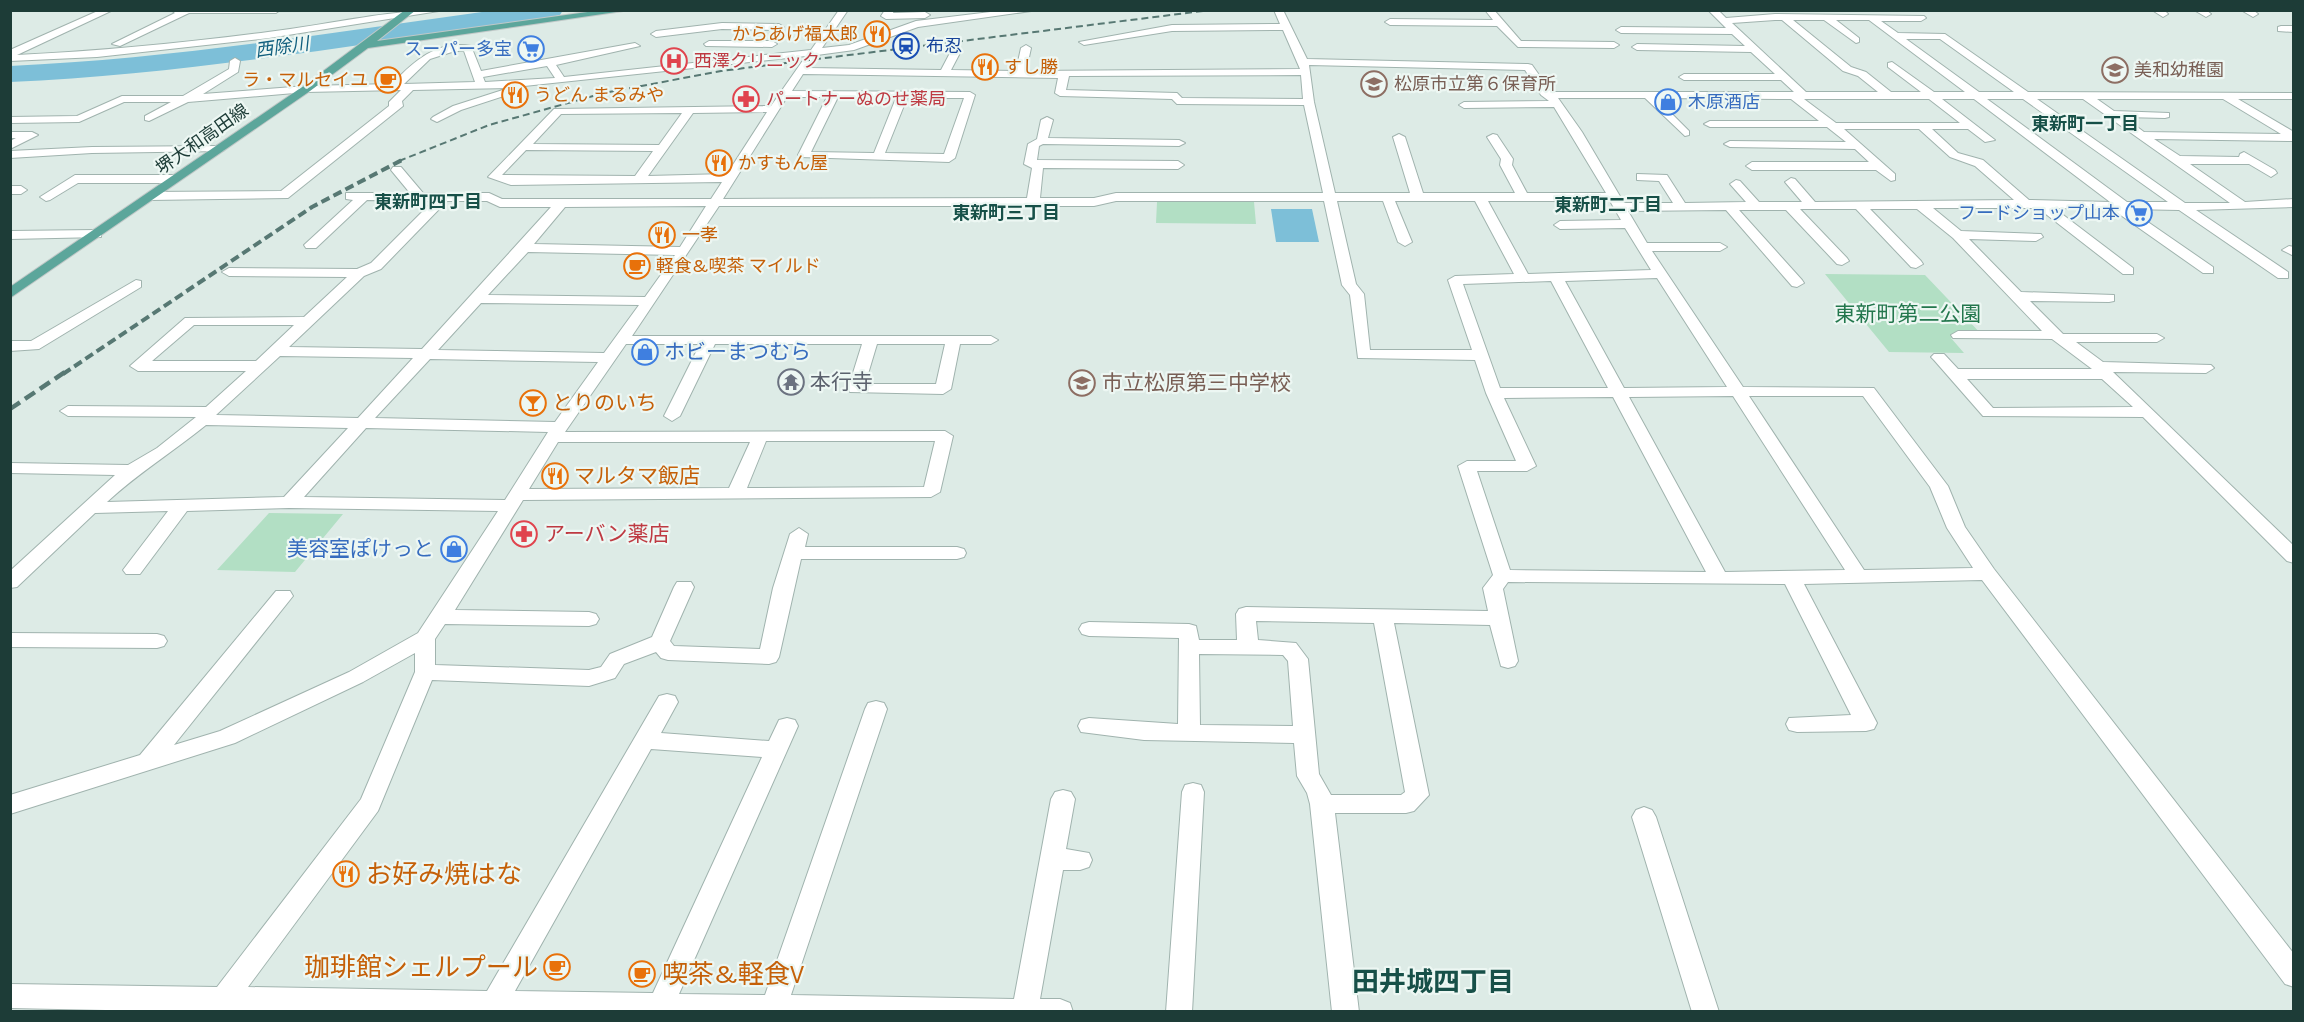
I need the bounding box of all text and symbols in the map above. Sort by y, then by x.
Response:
restaurant icon: からあげ福太郎 [862,19,892,49]
place label: からあげ福太郎 [732,23,858,45]
station icon: 布忍 [891,31,921,61]
water label: 西除川 [254,32,312,62]
supermarket icon: スーパー多宝 [516,34,546,64]
place label: 布忍 [926,35,962,57]
place label: スーパー多宝 [404,38,512,60]
hospital icon: 西澤クリニック [659,46,689,76]
place label: 西澤クリニック [694,50,820,72]
restaurant icon: すし勝 [970,52,1000,82]
school or university icon: 美和幼稚園 [2100,55,2130,85]
place label: すし勝 [1004,56,1058,78]
place label: 美和幼稚園 [2134,59,2224,81]
cafe icon: ラ・マルセイユ [373,65,403,95]
place label: ラ・マルセイユ [242,69,368,91]
school or university icon: 松原市立第６保育所 [1359,69,1389,99]
place label: 松原市立第６保育所 [1394,73,1556,95]
restaurant icon: うどん まるみや [500,80,530,110]
place label: うどん まるみや [534,84,664,106]
pharmacy icon: パートナーぬのせ薬局 [731,84,761,114]
shop icon: 木原酒店 [1653,87,1683,117]
place label: パートナーぬのせ薬局 [766,88,946,110]
place label: 木原酒店 [1688,91,1760,113]
street label: 堺大和高田線 [151,99,253,179]
district label: 東新町一丁目 [2031,113,2139,135]
restaurant icon: かすもん屋 [704,148,734,178]
place label: かすもん屋 [738,152,828,174]
district label: 東新町四丁目 [374,191,482,213]
district label: 東新町二丁目 [1554,194,1662,216]
supermarket icon: フードショップ山本 [2124,198,2154,228]
district label: 東新町三丁目 [952,202,1060,224]
place label: フードショップ山本 [1958,202,2120,224]
restaurant icon: 一孝 [647,220,677,250]
place label: 一孝 [682,224,718,246]
cafe icon: 軽食&喫茶 マイルド [622,251,652,281]
place label: 軽食&喫茶 マイルド [656,255,821,277]
park label: 東新町第二公園 [1835,302,1982,326]
shop icon: ホビーまつむら [630,337,660,367]
place label: ホビーまつむら [664,340,811,364]
temple icon: 本行寺 [776,367,806,397]
school or university icon: 市立松原第三中学校 [1067,368,1097,398]
place label: 本行寺 [810,370,873,394]
place label: 市立松原第三中学校 [1102,371,1291,395]
bar icon: とりのいち [518,388,548,418]
place label: とりのいち [552,391,657,415]
restaurant icon: マルタマ飯店 [540,461,570,491]
place label: マルタマ飯店 [574,464,700,488]
pharmacy icon: アーバン薬店 [509,519,539,549]
place label: アーバン薬店 [544,522,670,546]
shop icon: 美容室ぽけっと [439,534,469,564]
place label: 美容室ぽけっと [287,537,434,561]
restaurant icon: お好み焼はな [331,859,361,889]
place label: お好み焼はな [366,859,522,890]
place label: 珈琲館シェルプール [304,952,538,983]
cafe icon: 珈琲館シェルプール [542,952,572,982]
cafe icon: 喫茶&軽食V [627,959,657,989]
place label: 喫茶&軽食V [662,959,805,990]
district label: 田井城四丁目 [1352,966,1514,998]

